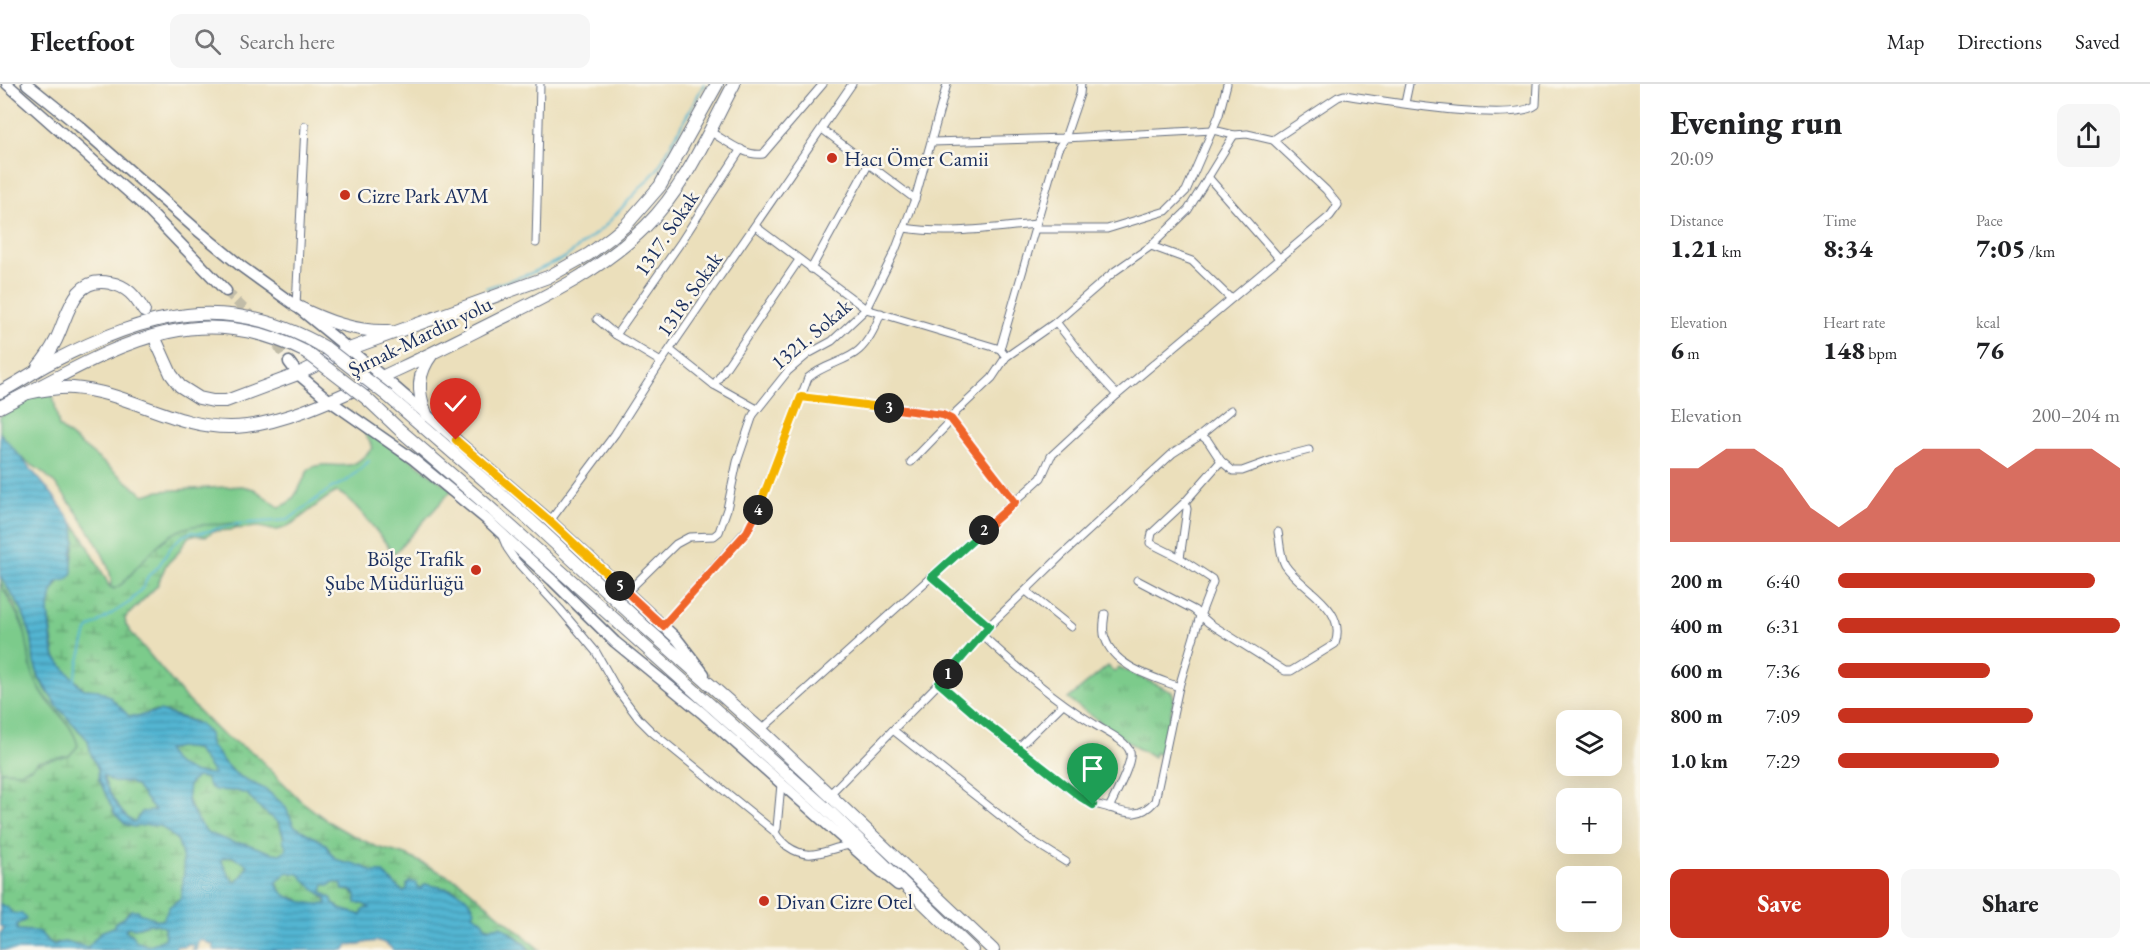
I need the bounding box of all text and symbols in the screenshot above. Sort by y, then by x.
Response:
search box [170,14,590,68]
text: Fleetfoot [30,23,134,59]
icon: search [191,25,224,58]
text: Search here [239,27,335,56]
text: Map [1887,28,1924,55]
text: Directions [1957,28,2042,55]
text: Saved [2075,28,2120,55]
text: Evening run [1670,101,1842,144]
button: share [2057,104,2120,167]
place label: Hacı Ömer Camii [844,145,989,172]
text: 20:09 [1670,145,1713,171]
marker: Hacı Ömer Camii [825,151,839,165]
place label: Cizre Park AVM [357,182,489,209]
street label: 1317. Sokak [628,184,705,281]
marker: Cizre Park AVM [338,188,352,202]
text: Distance [1670,210,1723,231]
text: Time [1823,210,1856,231]
text: Pace [1976,210,2003,231]
text: 1.21 [1670,231,1719,265]
text: 8:34 [1823,231,1873,265]
text: 7:05 [1976,231,2026,265]
text: km [1719,241,1742,262]
text: /km [2026,241,2055,262]
street label: 1318. Sokak [650,245,729,342]
street label: Şırnak-Mardin yolu [344,289,496,383]
street label: 1321. Sokak [765,292,858,376]
text: Elevation [1670,312,1728,333]
text: Heart rate [1823,312,1885,333]
text: kcal [1976,312,2000,333]
text: 6 [1670,333,1684,367]
text: 148 [1823,333,1865,367]
text: 76 [1976,333,2004,367]
text: m [1684,343,1700,364]
text: bpm [1865,343,1897,364]
pin [430,378,481,440]
icon: check [439,387,472,420]
pin: 3 [874,393,904,423]
text: 3 [885,397,893,418]
text: Elevation [1670,402,1742,428]
text: 200–204 m [2032,402,2120,428]
pin: 4 [743,495,773,525]
text: 4 [754,499,762,520]
pin: 2 [969,515,999,545]
text: 2 [980,519,988,540]
place label: Bölge Trafik Şube Müdürlüğü [325,545,465,596]
marker: Bölge Trafik Şube Müdürlüğü [469,563,483,577]
text: 200 m [1670,568,1723,594]
text: 6:40 [1766,568,1800,594]
pin: 5 [605,571,635,601]
text: 5 [616,575,624,596]
text: 400 m [1670,613,1723,639]
text: 6:31 [1766,613,1800,639]
text: 600 m [1670,658,1723,684]
text: 7:36 [1766,658,1800,684]
pin: 1 [933,659,963,689]
text: 1 [944,663,952,684]
text: 800 m [1670,703,1723,729]
text: 7:09 [1766,703,1800,729]
map controls [1556,710,1622,932]
button: layers [1556,710,1622,776]
pin [1067,743,1118,805]
text: 1.0 km [1670,748,1728,774]
text: 7:29 [1766,748,1800,774]
icon: arrive [1076,752,1109,785]
button: + [1556,788,1622,854]
button: − [1556,866,1622,932]
button: Save [1670,869,1889,938]
button: Share [1901,869,2120,938]
place label: Divan Cizre Otel [776,888,913,915]
marker: Divan Cizre Otel [757,894,771,908]

